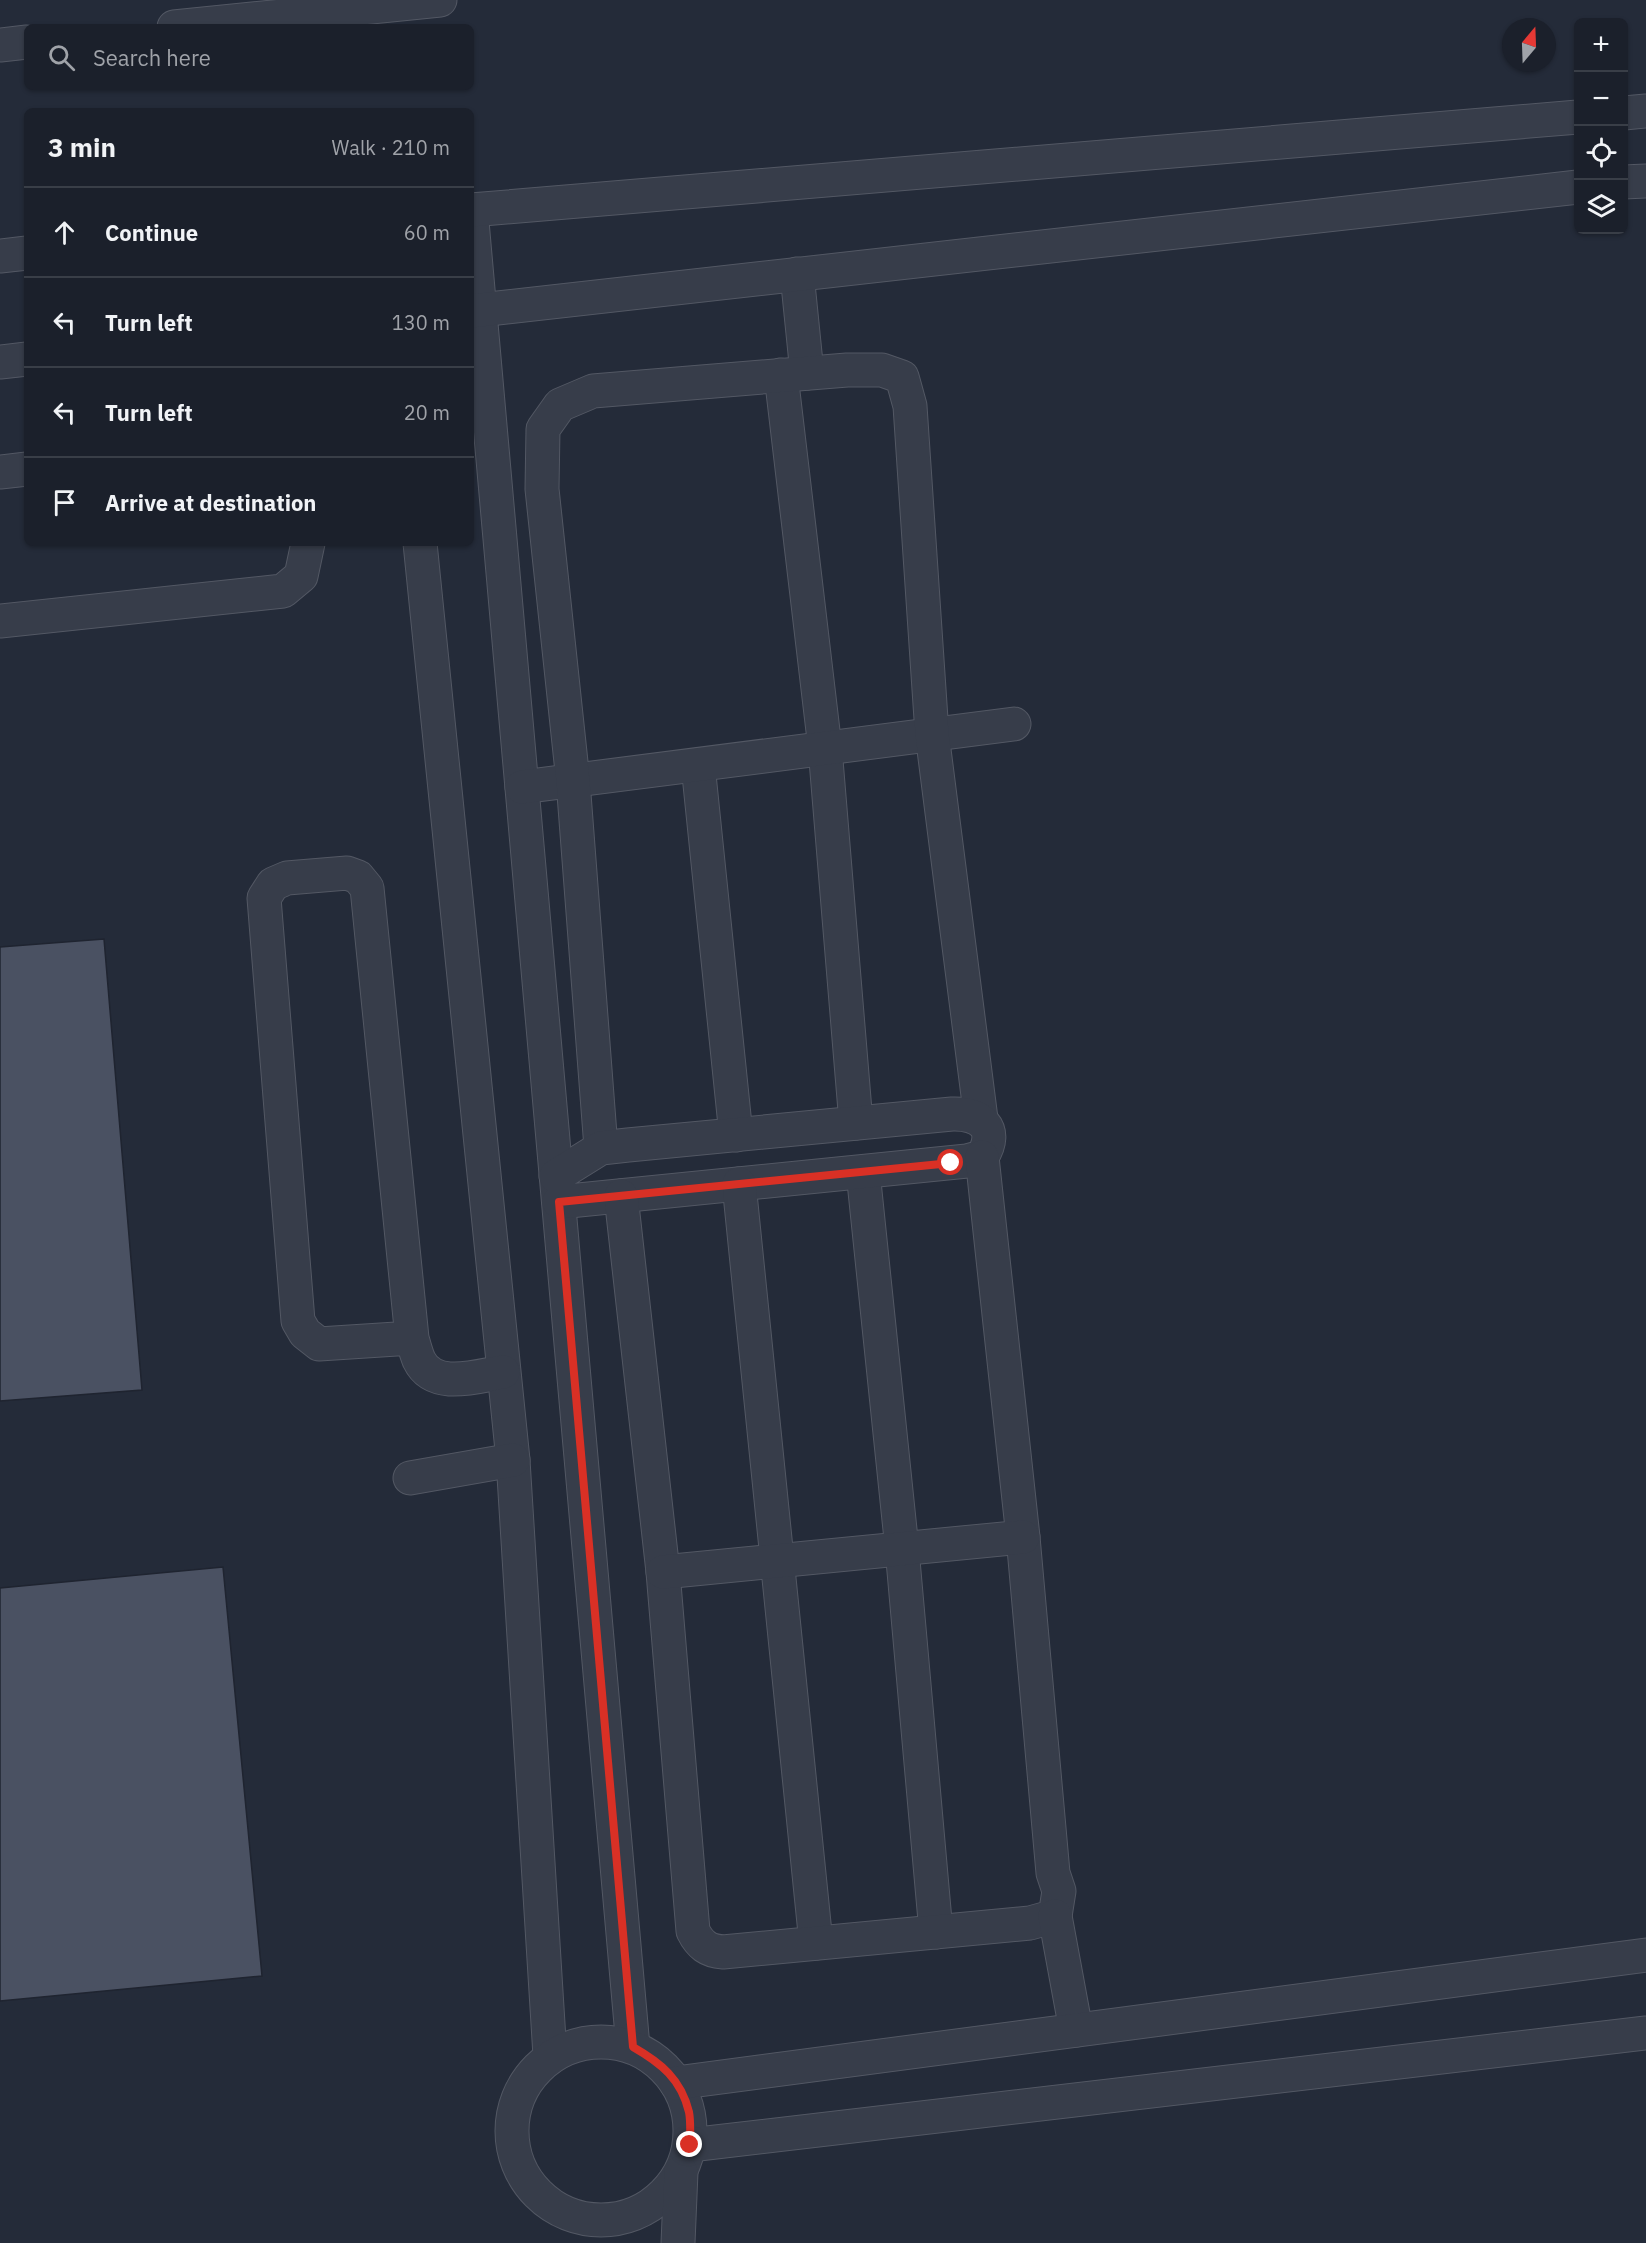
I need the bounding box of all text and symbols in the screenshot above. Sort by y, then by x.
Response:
north arrow [1502,18,1556,72]
map controls [1574,18,1628,234]
button: + [1574,18,1628,72]
search box [24,24,474,90]
icon: search [45,41,78,74]
text: Search here [93,43,211,72]
button: − [1574,72,1628,126]
button: locate [1574,126,1628,180]
text: 3 min [48,130,116,164]
text: Walk · 210 m [332,134,450,161]
button: layers [1574,180,1628,234]
icon: ahead [48,216,81,249]
text: Continue [105,218,198,247]
text: 60 m [404,219,450,246]
icon: left [48,306,81,339]
text: Turn left [105,308,193,337]
text: 130 m [392,309,450,336]
icon: left [48,396,81,429]
text: Turn left [105,398,193,427]
text: 20 m [404,399,450,426]
icon: arrive [48,486,81,519]
text: Arrive at destination [105,488,316,517]
route start [937,1149,963,1175]
route end [676,2131,702,2157]

